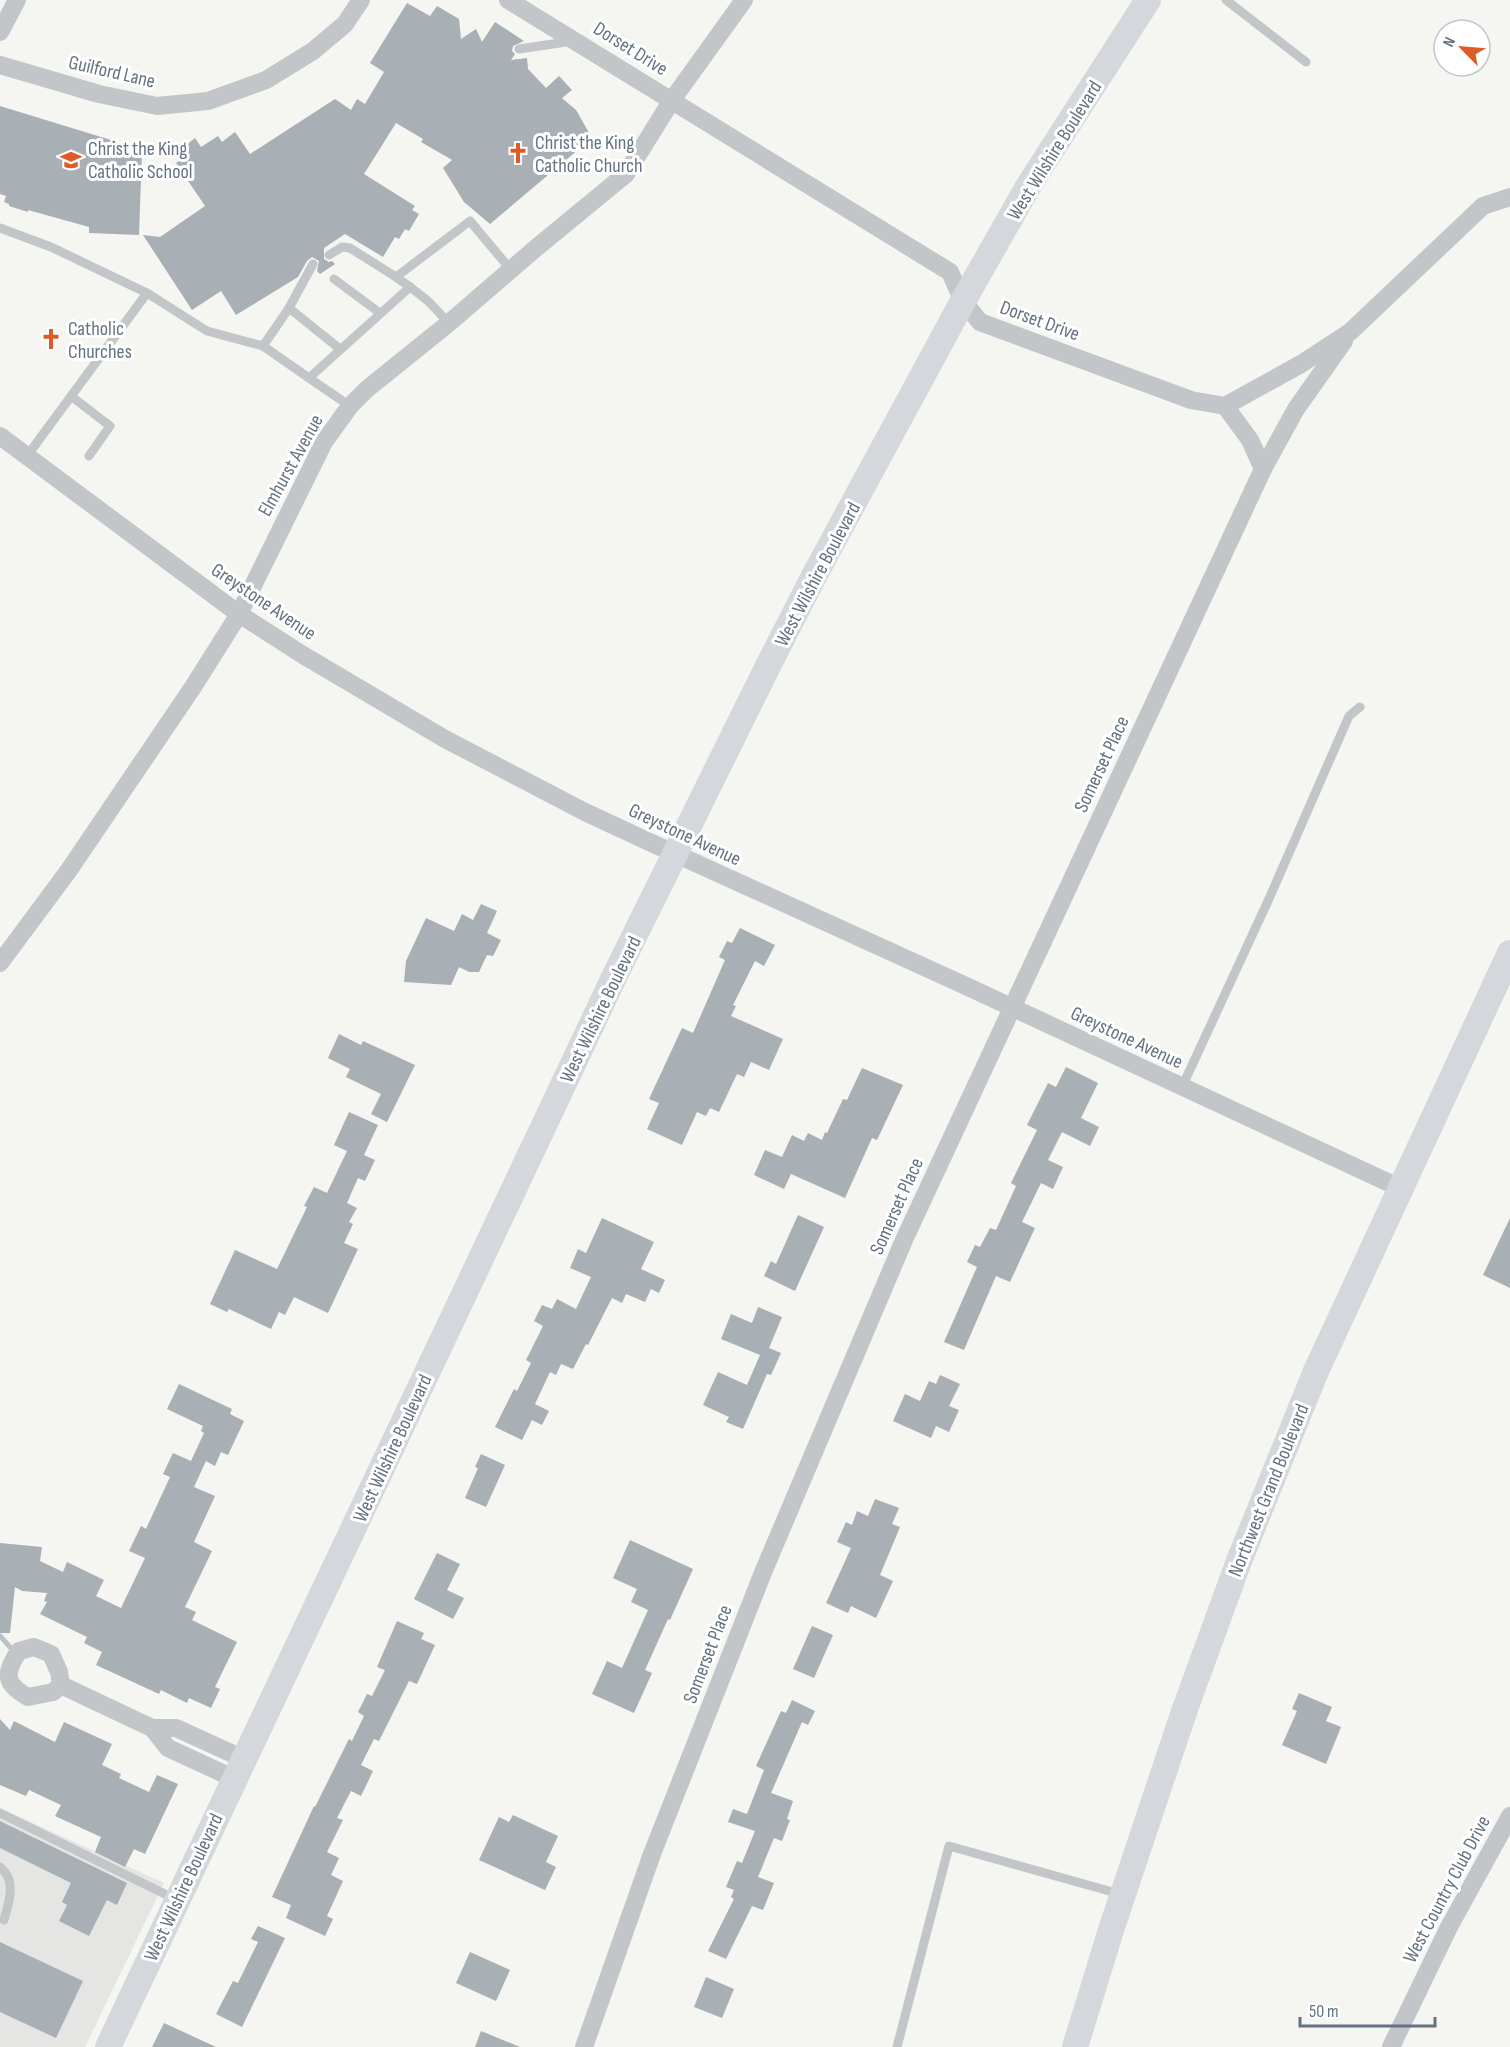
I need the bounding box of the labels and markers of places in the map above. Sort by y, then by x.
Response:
place label: Christ the King Catholic Church [535,131,643,178]
place label: Christ the King Catholic School [88,137,193,184]
church icon: Christ the King Catholic Church [506,141,530,165]
school or university icon: Christ the King Catholic School [59,148,83,172]
place label: Catholic Churches [68,317,132,364]
church icon: Catholic Churches [39,327,63,351]

